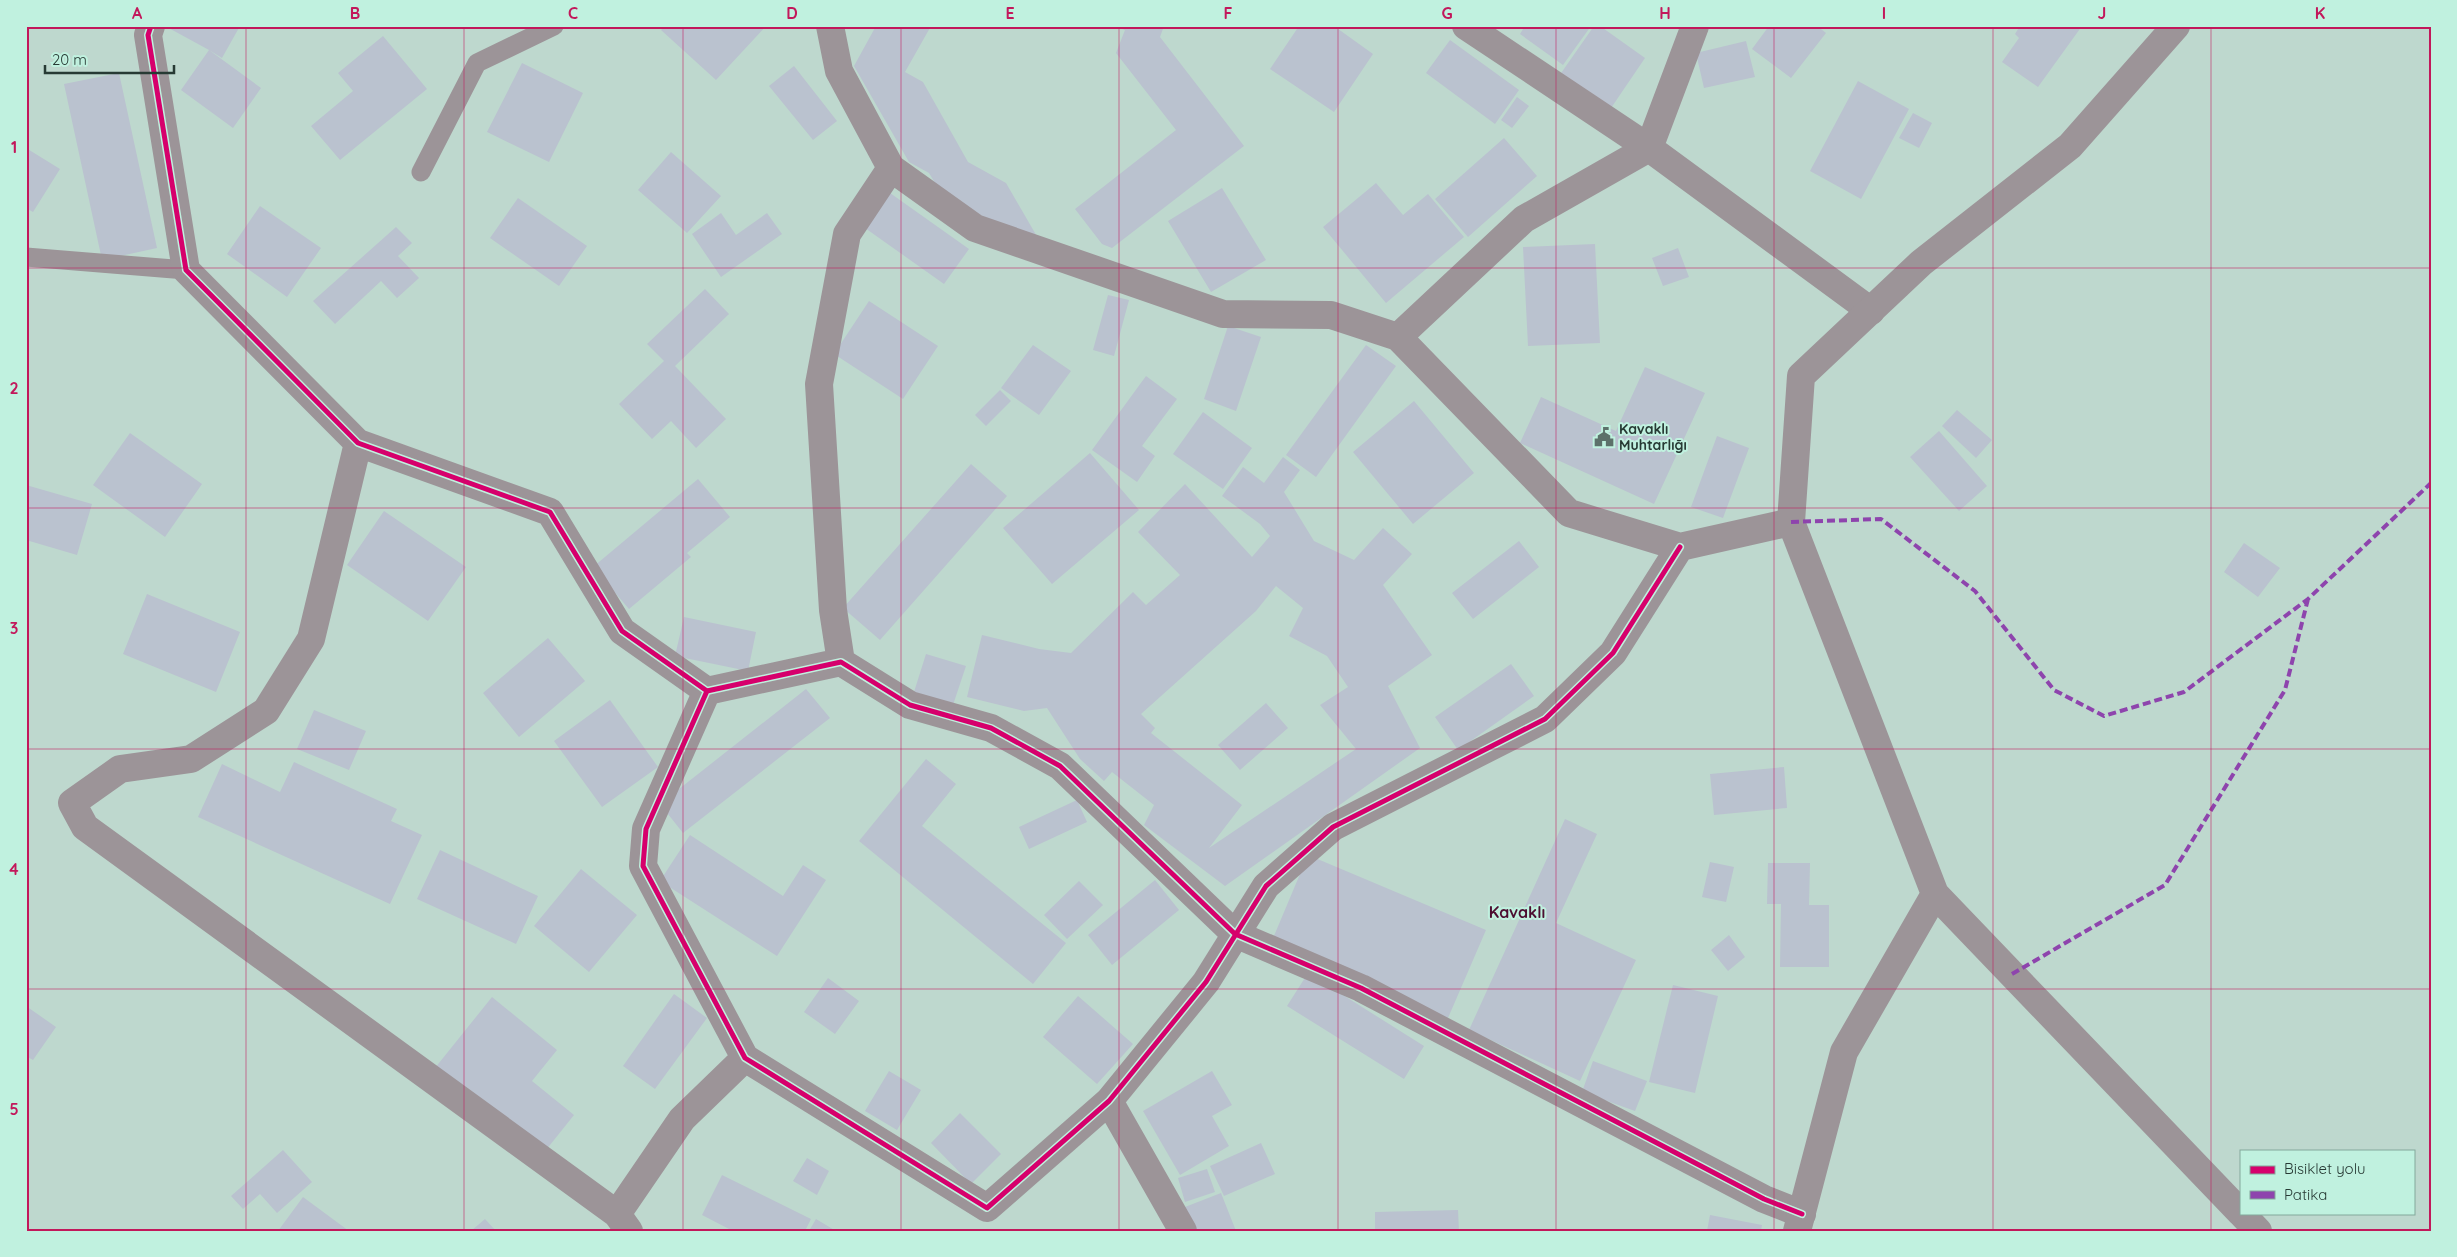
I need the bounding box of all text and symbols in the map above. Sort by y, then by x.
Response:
text: A [132,3,143,23]
text: B [350,3,360,23]
text: C [568,3,578,23]
text: D [786,3,798,23]
text: E [1005,3,1015,23]
text: F [1224,3,1233,23]
text: G [1441,3,1453,23]
text: H [1659,3,1671,23]
text: I [1882,3,1886,23]
text: J [2098,3,2106,23]
text: K [2315,3,2325,23]
scale bar [45,42,174,74]
text: 20 m [52,50,87,69]
text: 1 [11,137,17,157]
text: 2 [9,378,19,398]
place label: Kavaklı Muhtarlığı [1619,420,1687,454]
public building icon: Kavaklı Muhtarlığı [1593,426,1615,448]
text: 3 [10,618,18,638]
text: 4 [9,859,19,879]
district label: Kavaklı [1489,902,1545,922]
text: 5 [9,1099,19,1119]
legend [2240,1150,2414,1214]
text: Bisiklet yolu [2284,1159,2366,1178]
text: Patika [2284,1185,2327,1204]

